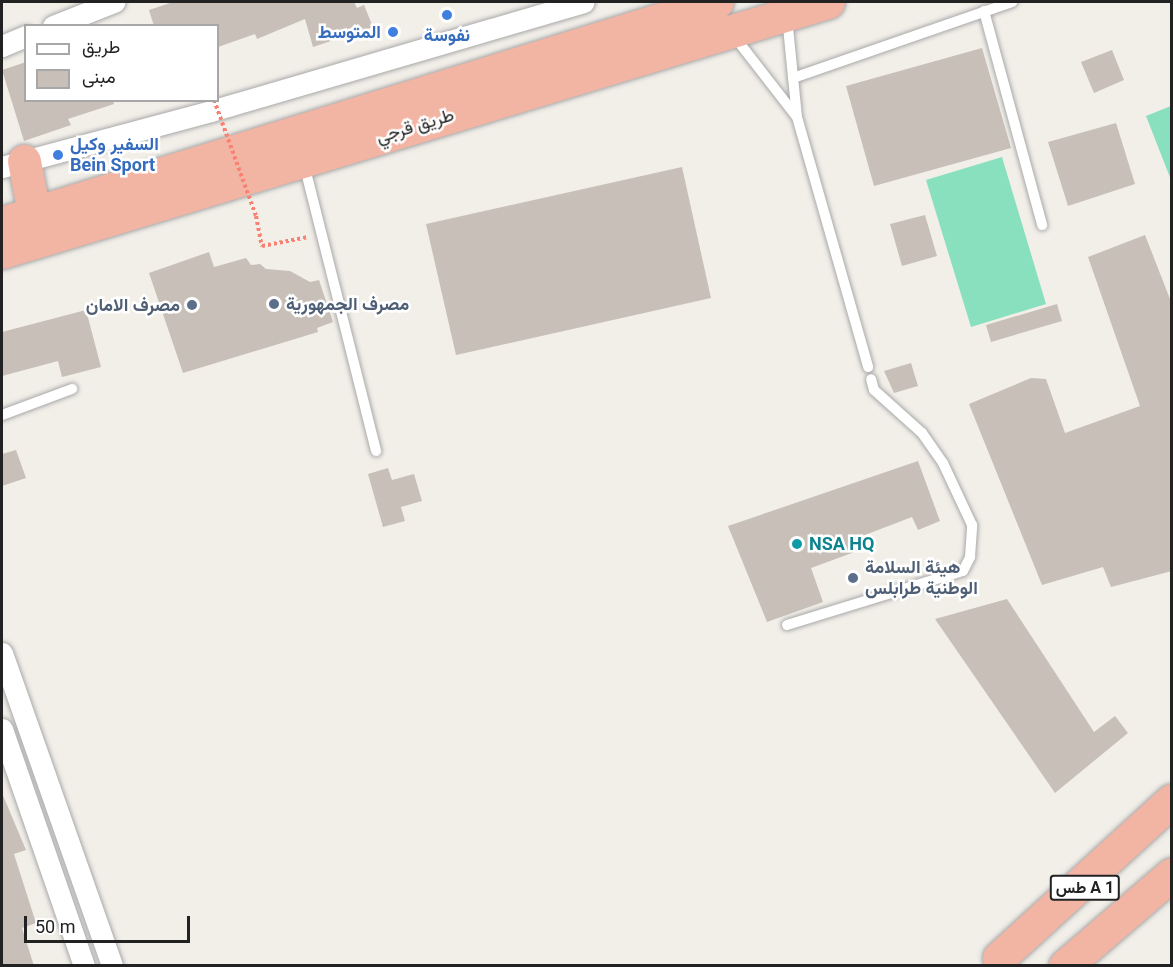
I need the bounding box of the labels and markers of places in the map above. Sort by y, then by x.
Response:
marker: نفوسة [440,8,454,22]
place label: المتوسط [318,21,381,43]
place label: نفوسة [424,24,470,46]
marker: المتوسط [386,25,400,39]
place label: السفير وكيل Bein Sport [70,134,159,176]
marker: السفير وكيل Bein Sport [51,148,65,162]
place label: مصرف الجمهورية [286,293,409,315]
place label: مصرف الامان [86,294,180,316]
marker: مصرف الجمهورية [267,297,281,311]
marker: مصرف الامان [185,298,199,312]
place label: NSA HQ [809,533,874,555]
marker: NSA HQ [790,537,804,551]
place label: هيئة السلامة الوطنية طرابلس [865,557,978,600]
marker: هيئة السلامة الوطنية طرابلس [846,571,860,585]

